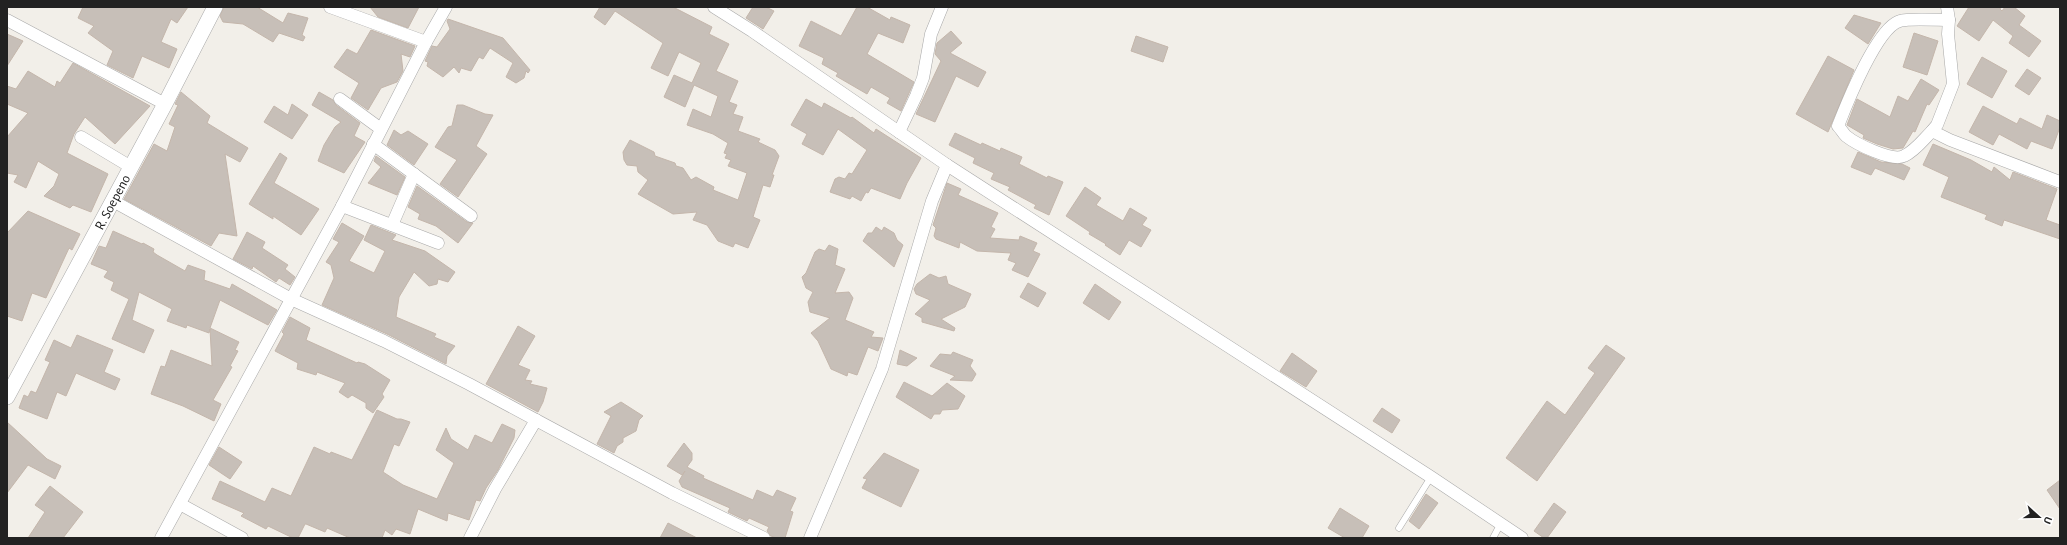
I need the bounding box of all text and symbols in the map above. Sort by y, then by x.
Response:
street label: R. Soepeno [92,172,133,233]
north arrow [2019,497,2059,537]
text: U [2041,515,2054,526]

